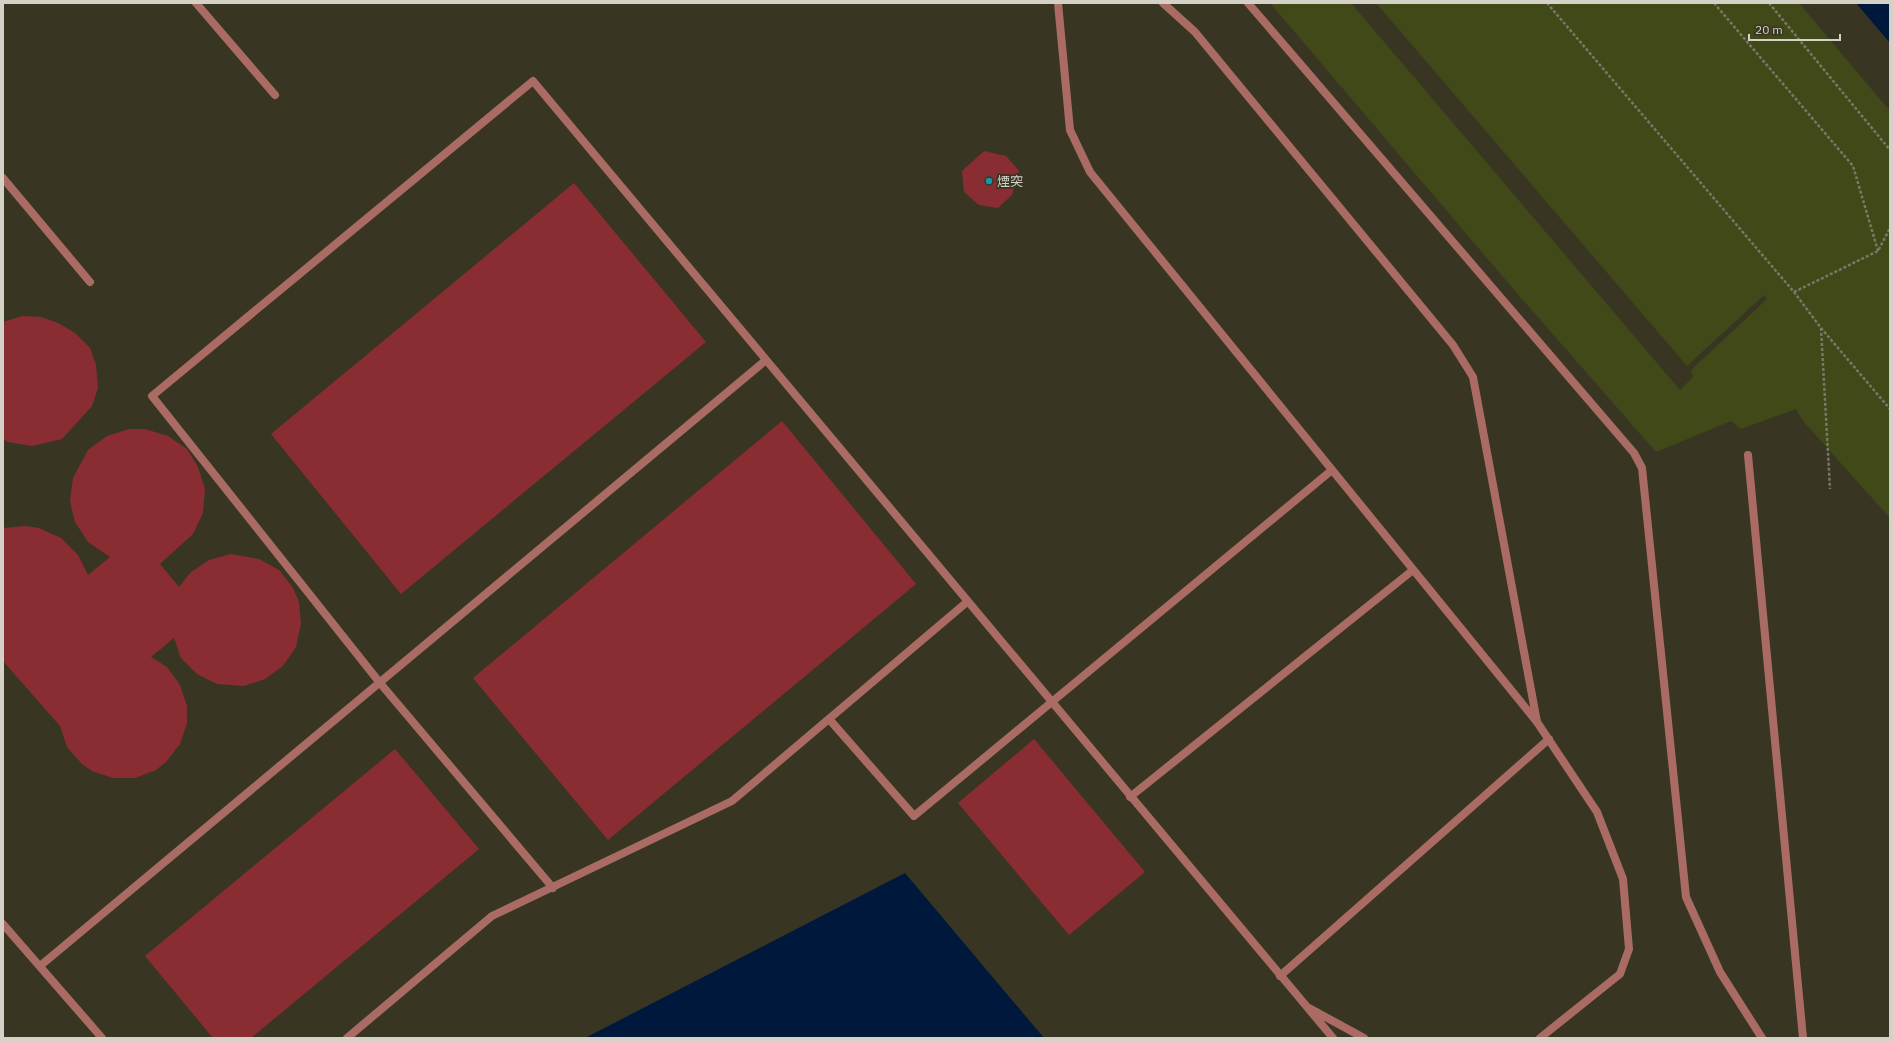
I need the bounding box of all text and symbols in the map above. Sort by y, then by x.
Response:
scale bar [1749,16,1840,42]
text: 20 m [1755,22,1783,37]
place label: 煙突 [997,173,1023,190]
marker: 煙突 [984,176,994,186]

